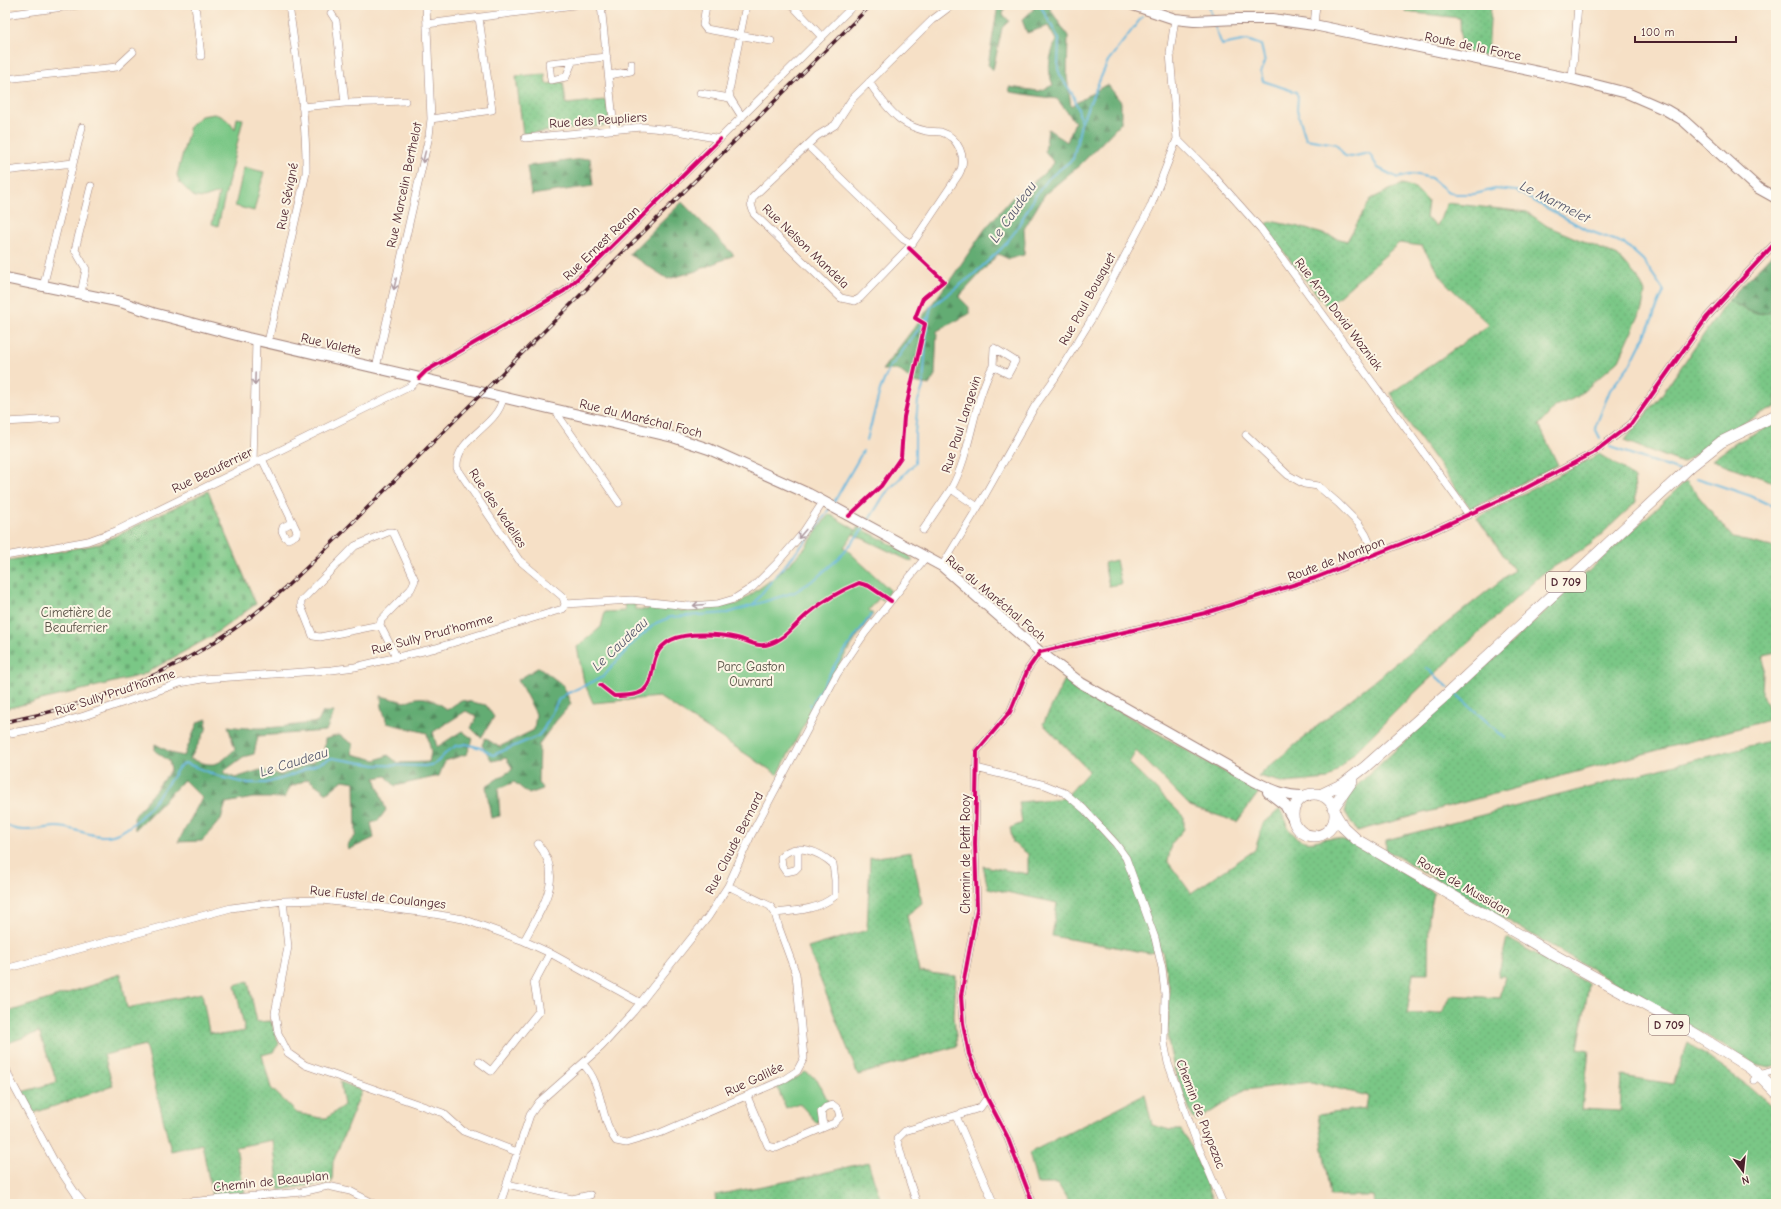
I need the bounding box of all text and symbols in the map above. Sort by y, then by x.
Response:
scale bar [1635,18,1736,44]
text: 100 m [1641,25,1674,39]
street label: Route de la Force [1423,28,1523,64]
street label: Rue des Peupliers [549,109,647,131]
street label: Rue Marcelin Berthelot [383,120,425,249]
one-way arrow [420,150,427,163]
street label: Rue Sévigné [273,161,301,231]
water label: Le Marmelet [1517,177,1594,228]
water label: Le Caudeau [986,178,1040,246]
street label: Rue Nelson Mandela [760,201,852,291]
street label: Rue Ernest Renan [560,203,642,283]
street label: Rue Paul Bousquet [1055,249,1119,348]
street label: Rue Aron David Wozniak [1292,255,1387,374]
one-way arrow [390,277,398,290]
street label: Rue Valette [300,330,363,358]
one-way arrow [252,372,259,385]
street label: Rue Paul Langevin [938,373,984,475]
street label: Rue du Maréchal Foch [578,395,704,441]
street label: Rue Beauferrier [169,444,256,496]
street label: Rue des Vedelles [466,466,530,550]
one-way arrow [797,529,806,540]
street label: Route de Montpon [1285,534,1387,584]
street label: Rue du Maréchal Foch [943,552,1049,644]
road number: D 709 [1546,572,1586,592]
one-way arrow [693,602,706,609]
park label: Cimetière de Beauferrier [41,605,112,635]
street label: Rue Sully Prud'homme [370,610,495,657]
water label: Le Caudeau [588,614,652,674]
park label: Parc Gaston Ouvrard [717,659,785,689]
street label: Rue Sully Prud'homme [53,665,177,718]
water label: Le Caudeau [258,744,330,780]
street label: Rue Claude Bernard [702,789,766,897]
street label: Chemin de Petit Rooy [958,794,973,914]
street label: Route de Mussidan [1415,853,1513,919]
street label: Rue Fustel de Coulanges [309,882,447,912]
road number: D 709 [1649,1015,1689,1035]
street label: Chemin de Puypezac [1173,1057,1229,1171]
street label: Rue Galilée [722,1059,786,1099]
north arrow [1723,1151,1763,1191]
street label: Chemin de Beauplan [213,1167,329,1195]
text: N [1740,1173,1751,1187]

